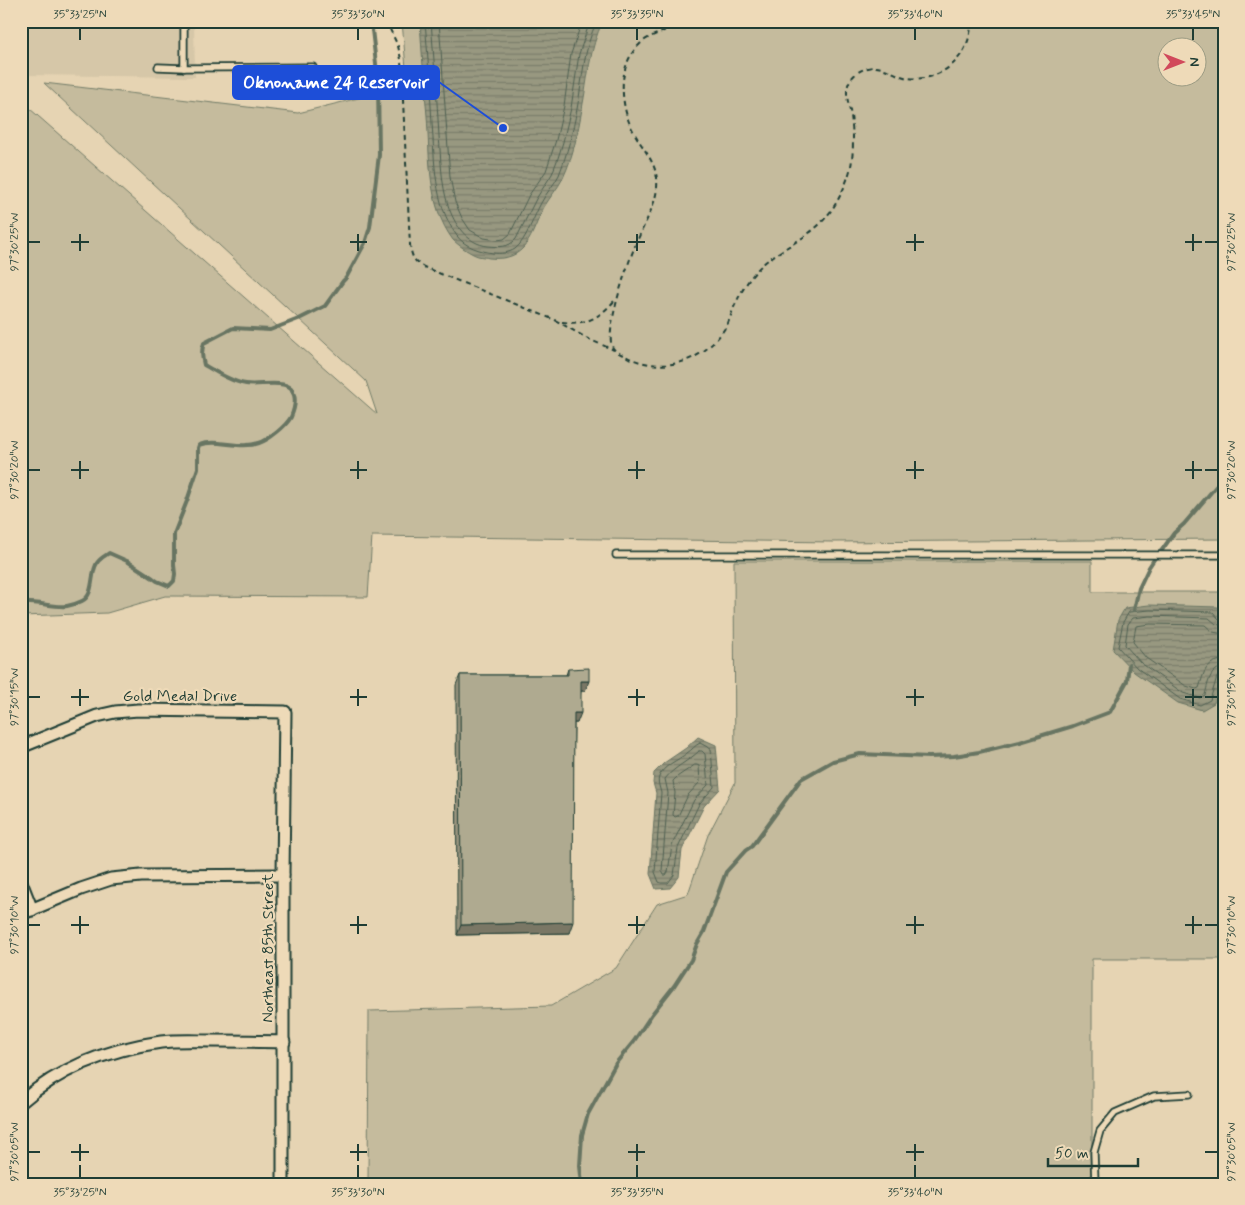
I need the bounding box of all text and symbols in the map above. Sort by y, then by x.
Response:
text: 35°33'25"N [53,7,107,23]
text: 35°33'30"N [331,7,385,23]
text: 35°33'35"N [610,7,664,23]
text: 35°33'40"N [887,7,943,23]
text: 35°33'45"N [1166,7,1220,23]
north arrow [1158,38,1208,88]
text: N [1185,57,1203,67]
callout: Oknoname 24 Reservoir [233,66,439,99]
text: Oknoname 24 Reservoir [243,71,430,95]
text: 97°30'25"W [7,213,23,271]
text: 97°30'25"W [1224,213,1240,271]
text: 97°30'20"W [7,440,23,499]
text: 97°30'20"W [1224,440,1240,499]
text: 97°30'15"W [7,668,23,726]
text: 97°30'15"W [1224,668,1240,726]
street label: Gold Medal Drive [123,686,237,707]
street label: Northeast 85th Street [258,873,279,1023]
text: 97°30'10"W [7,896,23,954]
text: 97°30'10"W [1224,896,1240,954]
text: 97°30'05"W [7,1122,23,1182]
text: 97°30'05"W [1224,1122,1240,1182]
scale bar [1048,1135,1138,1167]
text: 50 m [1055,1144,1089,1164]
text: 35°33'25"N [53,1185,107,1201]
text: 35°33'30"N [331,1185,385,1201]
text: 35°33'35"N [610,1185,664,1201]
text: 35°33'40"N [887,1185,943,1201]

